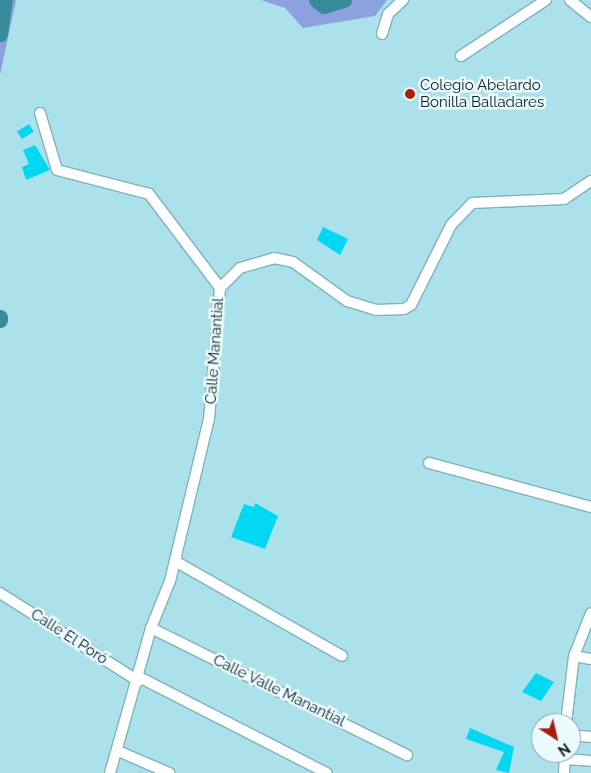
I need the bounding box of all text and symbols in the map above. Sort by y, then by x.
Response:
place label: Colegio Abelardo Bonilla Balladares [420,76,544,111]
marker: Colegio Abelardo Bonilla Balladares [404,88,416,100]
street label: Calle Manantial [202,297,228,405]
street label: Calle El Poró [27,605,111,669]
street label: Calle Valle Manantial [210,651,348,731]
north arrow [531,713,581,763]
text: N [555,740,573,759]

